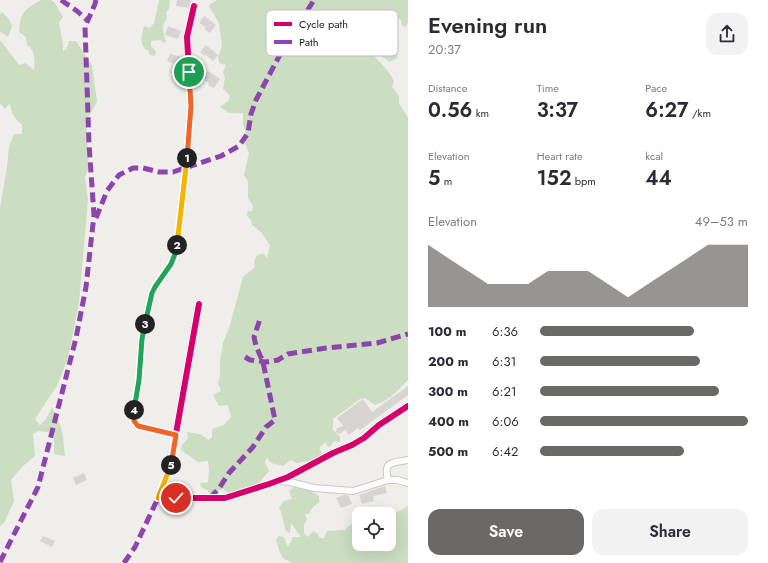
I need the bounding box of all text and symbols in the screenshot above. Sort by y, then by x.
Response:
text: Evening run [428,9,547,41]
legend [266,10,398,56]
button: share [706,13,748,55]
text: Cycle path [299,16,348,32]
text: Path [299,34,318,50]
text: 20:37 [428,40,461,59]
pin [172,55,206,89]
icon: arrive [178,61,200,83]
text: Distance [428,80,467,96]
text: Time [537,80,559,96]
text: Pace [645,80,667,96]
text: 0.56 [428,96,472,125]
text: 3:37 [537,96,578,125]
text: 6:27 [645,96,689,125]
text: km [472,105,489,121]
text: /km [689,105,711,121]
pin: 1 [177,148,197,168]
text: Elevation [428,148,470,164]
text: Heart rate [537,148,583,164]
text: kcal [645,148,663,164]
text: 1 [184,150,190,166]
text: 5 [428,164,440,193]
text: 152 [537,164,571,193]
text: 44 [645,164,672,193]
text: m [440,173,452,189]
text: bpm [571,173,596,189]
text: Elevation [428,212,477,231]
text: 49–53 m [695,212,748,231]
pin: 2 [167,235,187,255]
text: 2 [173,237,181,253]
pin: 3 [135,314,155,334]
text: 3 [142,316,148,332]
text: 100 m [428,322,466,341]
text: 6:36 [492,322,518,341]
text: 200 m [428,352,468,371]
text: 6:31 [492,352,516,371]
text: 300 m [428,382,468,401]
text: 6:21 [492,382,517,401]
pin: 4 [124,400,144,420]
text: 4 [130,402,138,418]
text: 400 m [428,412,469,431]
text: 6:06 [492,412,519,431]
text: 500 m [428,442,468,461]
text: 6:42 [492,442,518,461]
pin: 5 [161,455,181,475]
text: 5 [167,457,175,473]
pin [159,481,193,515]
icon: check [165,487,187,509]
map controls [352,507,396,551]
button: locate [352,507,396,551]
button: Save [428,509,584,555]
button: Share [592,509,748,555]

